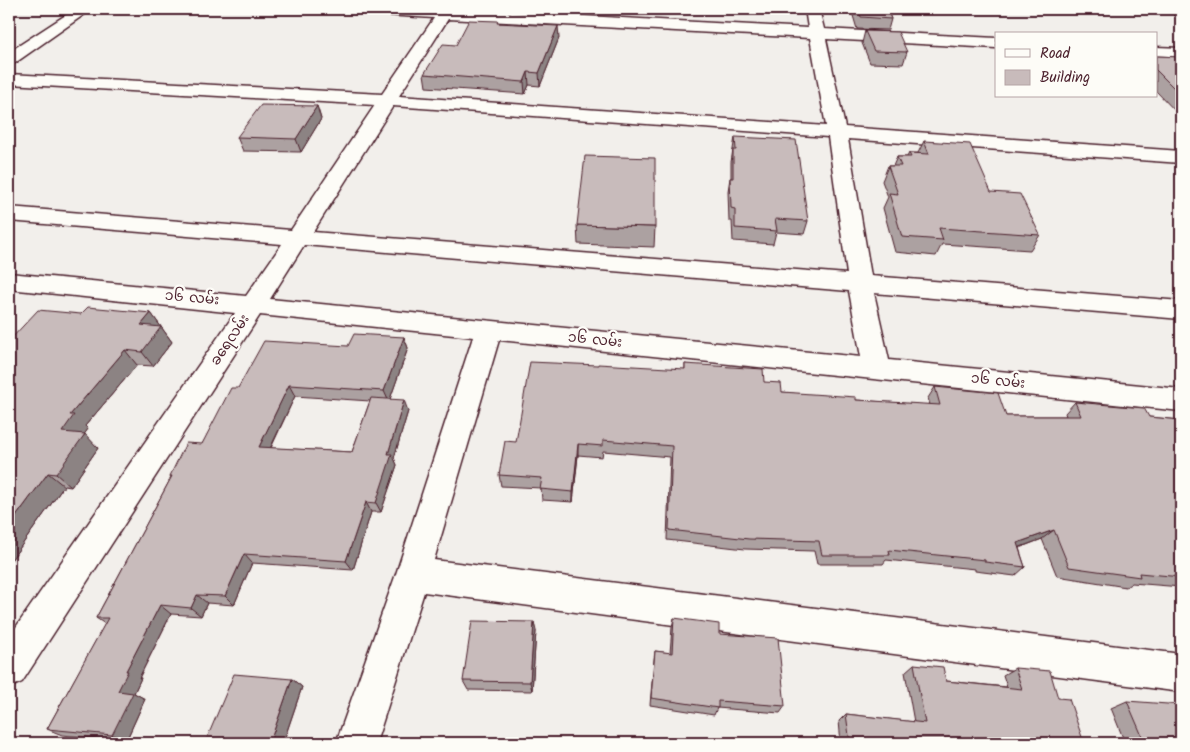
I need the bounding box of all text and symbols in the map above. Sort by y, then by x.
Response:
legend [995,32,1158,98]
text: Road [1040,42,1071,66]
text: Building [1040,66,1090,90]
street label: ၁၆ လမ်း [164,285,220,311]
street label: ခရေလမ်း [205,310,255,370]
street label: ၁၆ လမ်း [567,326,623,354]
street label: ၁၆ လမ်း [970,367,1026,395]

